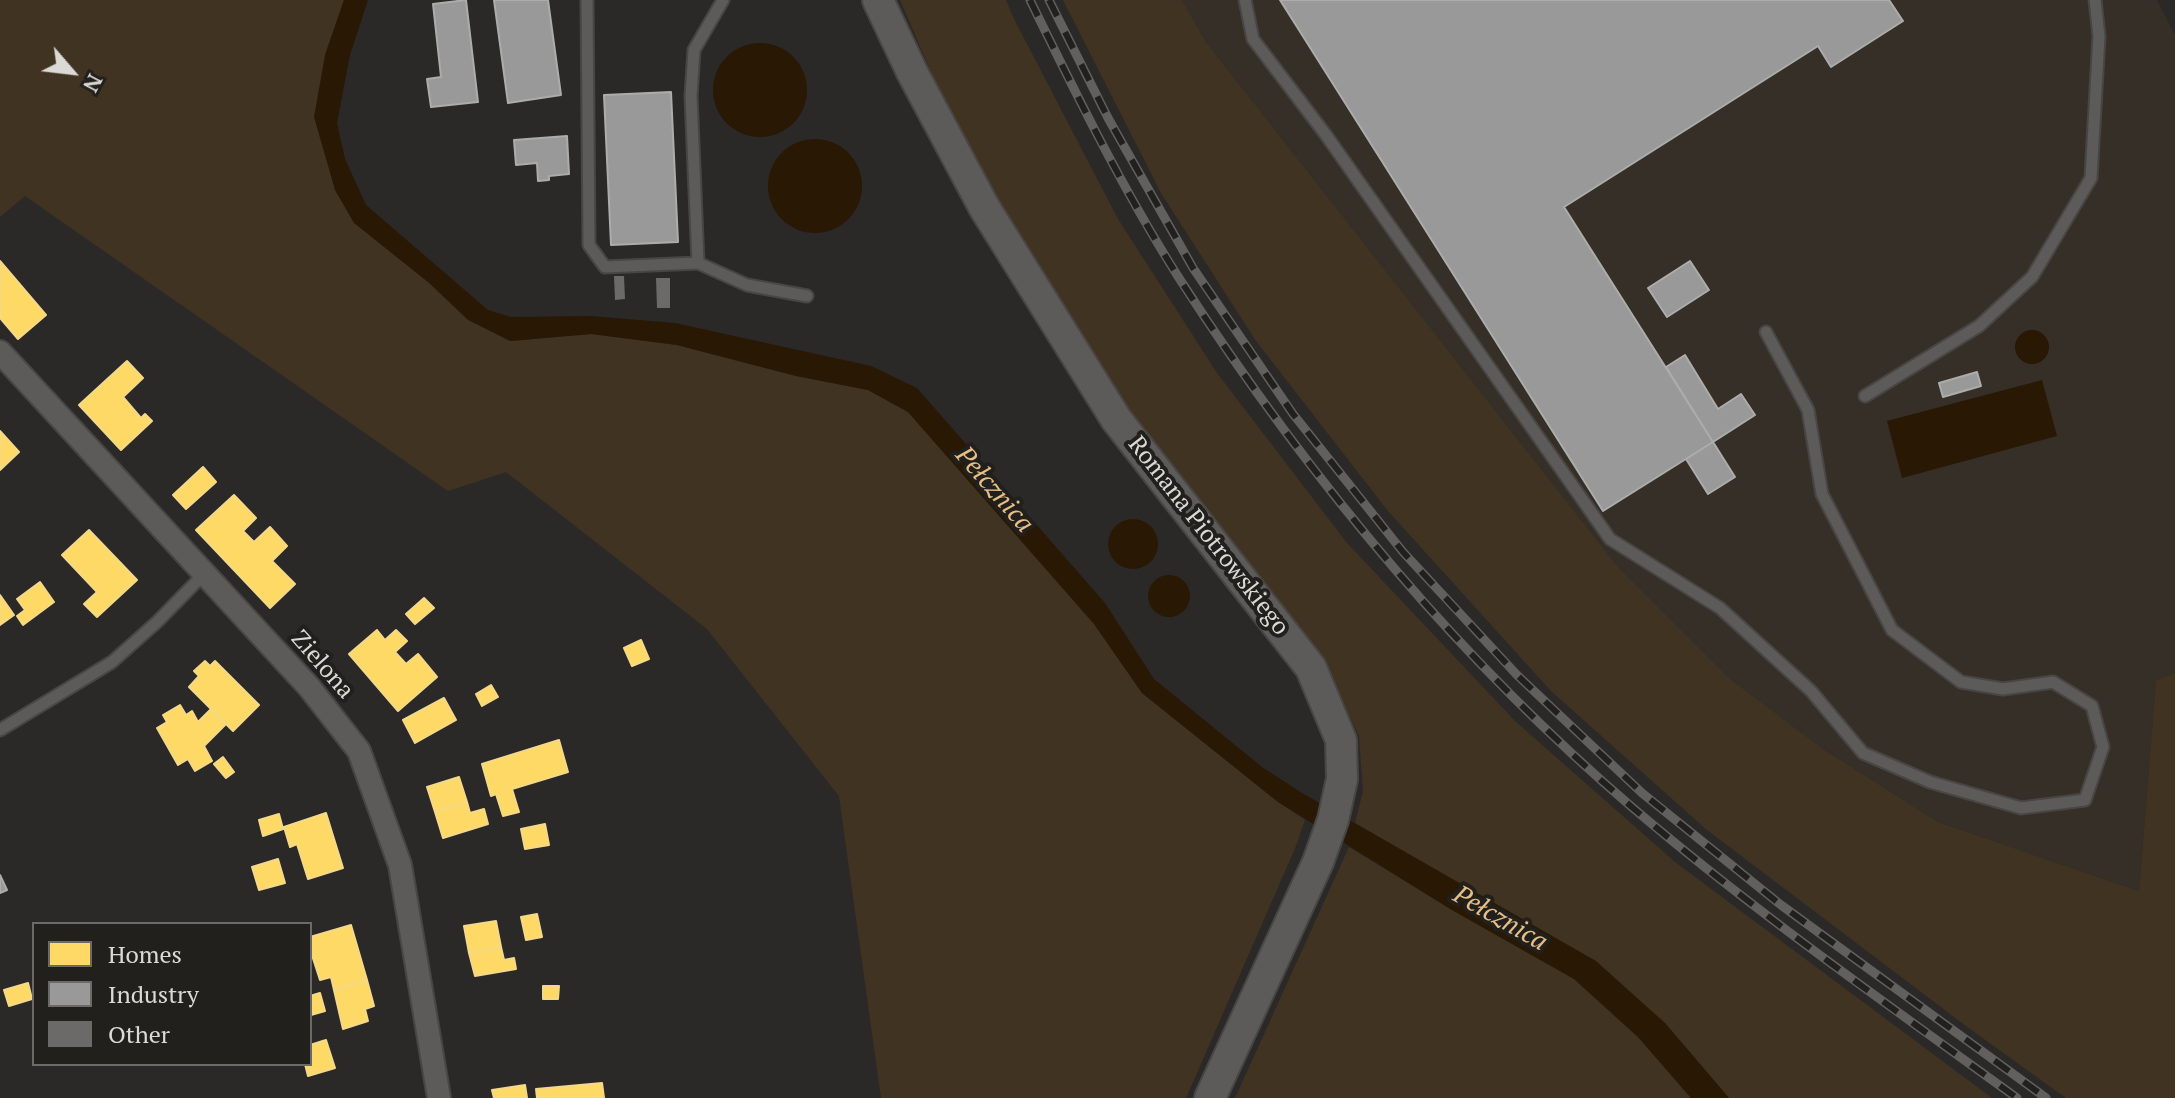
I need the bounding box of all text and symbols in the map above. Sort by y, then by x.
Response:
north arrow [32,32,112,112]
text: N [77,69,110,98]
street label: Romana Piotrowskiego [1121,431,1295,641]
water label: Pełcznica [948,441,1040,539]
street label: Zielona [285,625,359,705]
water label: Pełcznica [1447,880,1553,958]
legend [32,922,312,1066]
text: Homes [108,938,182,970]
text: Industry [108,978,199,1010]
text: Other [108,1018,170,1050]

